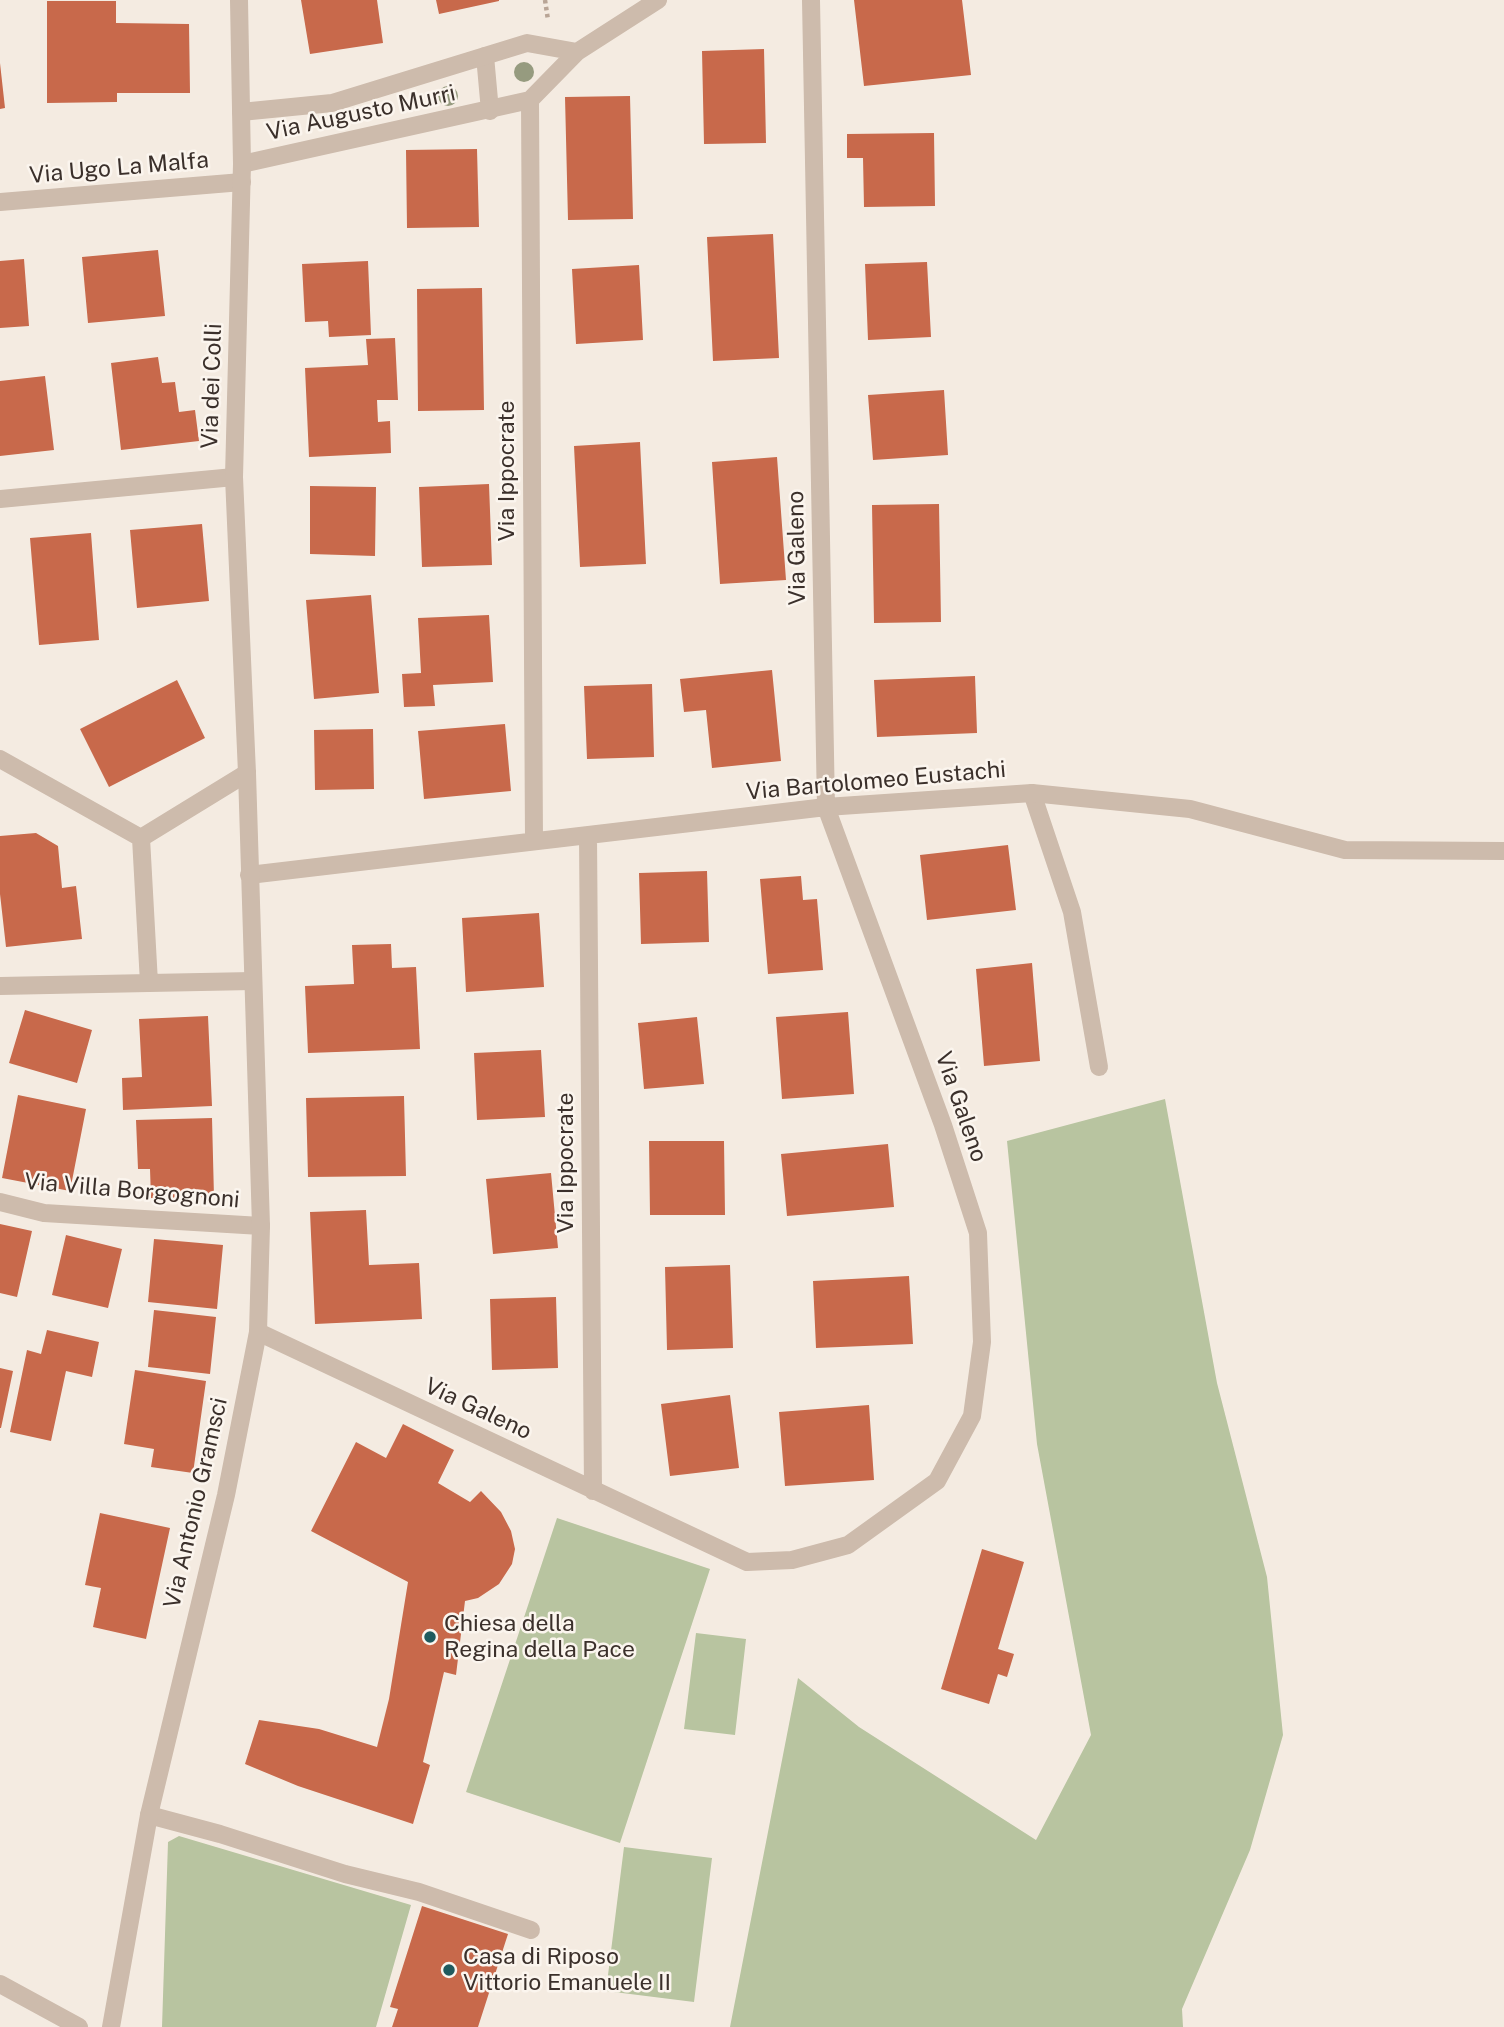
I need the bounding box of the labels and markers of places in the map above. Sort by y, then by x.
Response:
place label: Chiesa della Regina della Pace [444,1610,635,1664]
marker: Chiesa della Regina della Pace [422,1629,438,1645]
place label: Casa di Riposo Vittorio Emanuele II [463,1943,671,1997]
marker: Casa di Riposo Vittorio Emanuele II [441,1962,457,1978]

